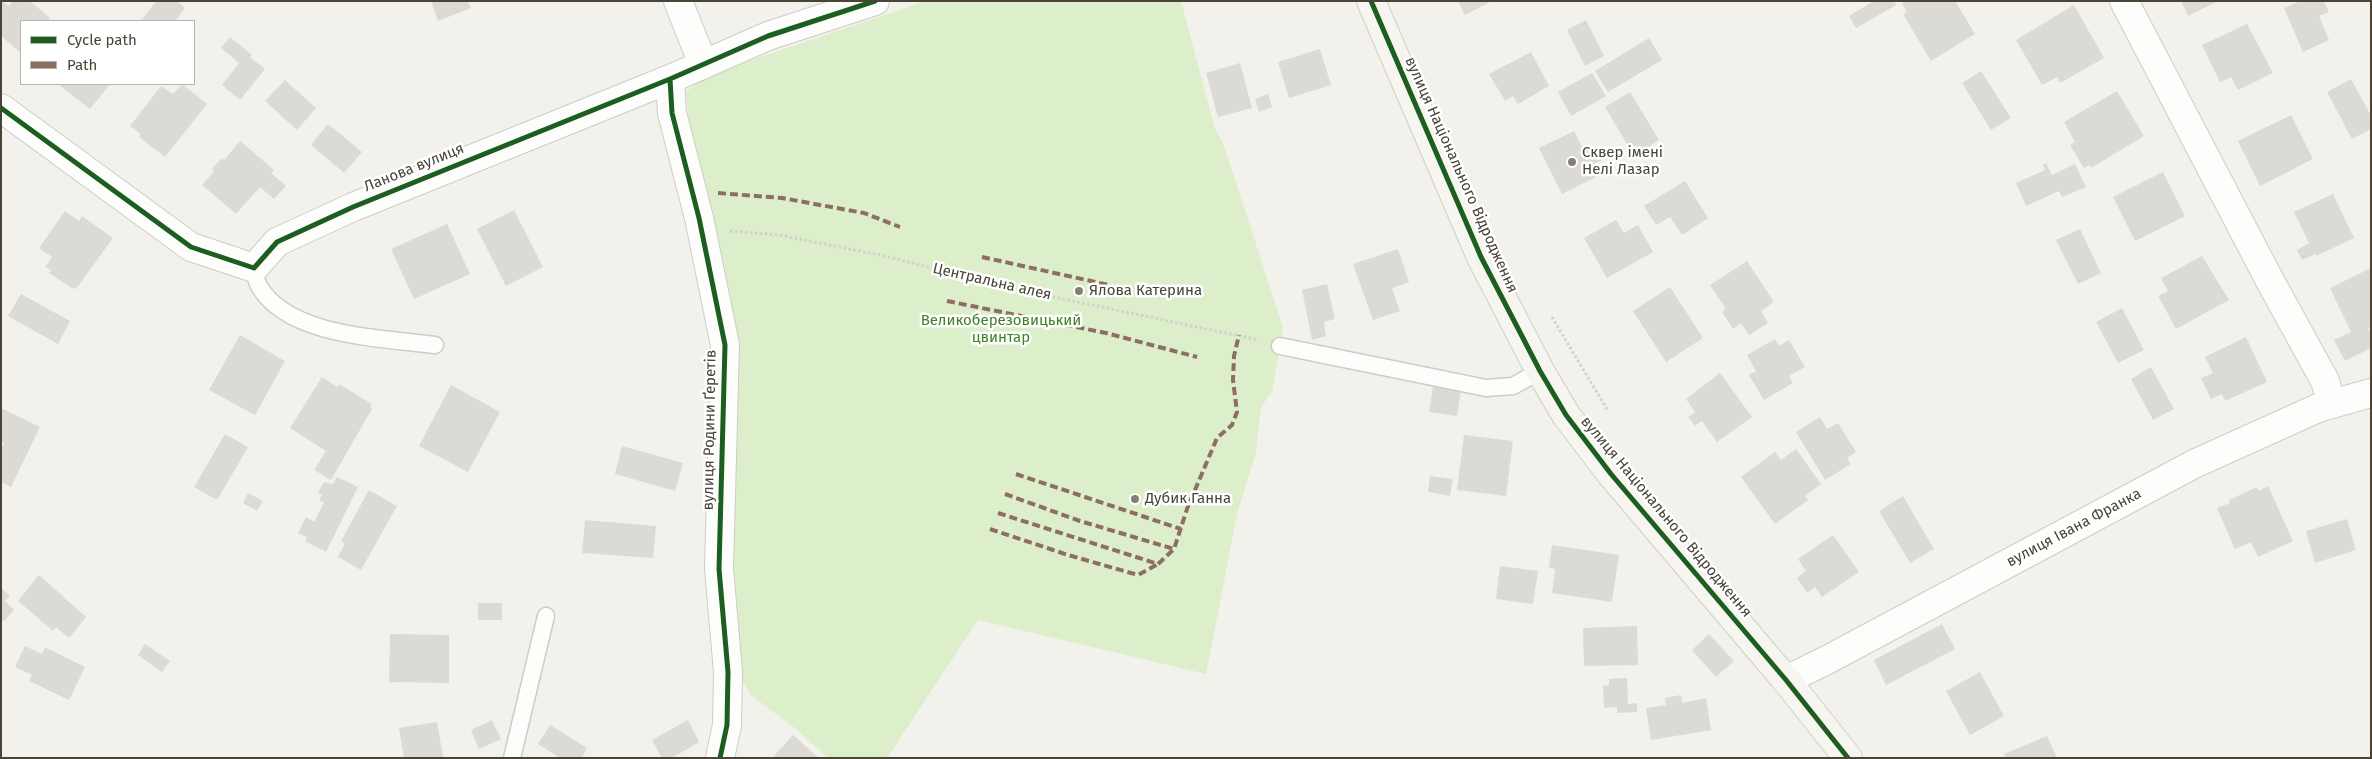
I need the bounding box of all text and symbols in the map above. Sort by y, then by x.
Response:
legend [20,20,195,85]
text: Cycle path [67,31,137,49]
street label: вулиця Національного Відродження [1401,54,1521,296]
text: Path [67,56,97,74]
street label: Ланова вулиця [361,140,467,196]
place label: Сквер імені Нелі Лазар [1582,144,1663,179]
marker: Сквер імені Нелі Лазар [1566,156,1578,168]
street label: Центральна алея [931,260,1053,304]
place label: Ялова Катерина [1089,282,1202,300]
marker: Ялова Катерина [1073,285,1085,297]
park label: Великоберезовицький цвинтар [921,312,1081,347]
street label: вулиця Родини Ґеретів [700,350,720,510]
street label: вулиця Національного Відродження [1577,413,1755,621]
street label: вулиця Івана Франка [2004,485,2144,571]
place label: Дубик Ганна [1145,490,1231,508]
marker: Дубик Ганна [1129,493,1141,505]

